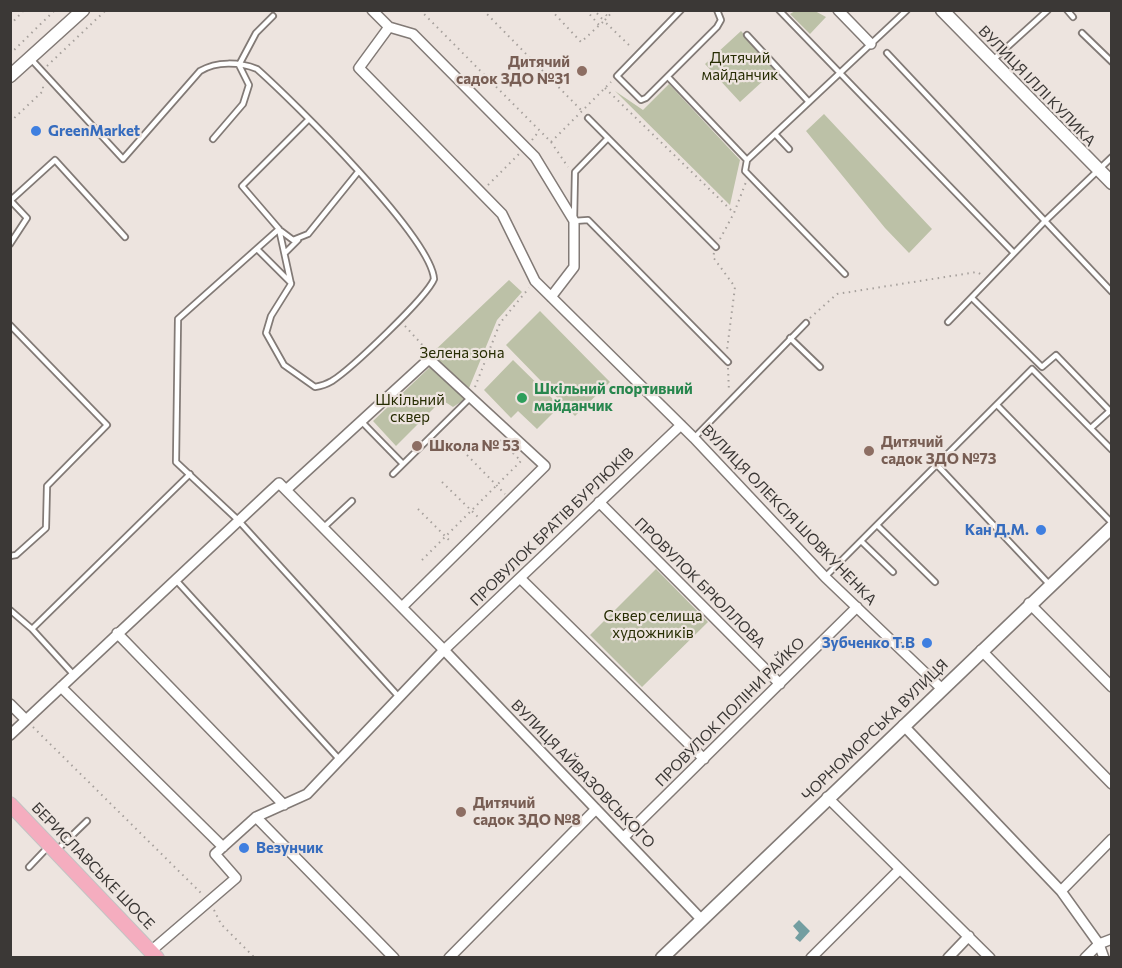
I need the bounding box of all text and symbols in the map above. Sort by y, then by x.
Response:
street label: ВУЛИЦЯ ІЛЛІ КУЛИКА [975,22,1099,150]
park label: Дитячий майданчик [702,49,778,84]
place label: Дитячий садок ЗДО №31 [456,53,570,88]
marker: Дитячий садок ЗДО №31 [575,64,589,78]
place label: GreenMarket [48,122,140,140]
marker: GreenMarket [29,124,43,138]
park label: Зелена зона [420,344,504,362]
place label: Шкільний спортивний майданчик [534,380,693,415]
park label: Шкільний сквер [375,391,445,426]
marker: Шкільний спортивний майданчик [515,391,529,405]
street label: ВУЛИЦЯ ОЛЕКСІЯ ШОВКУНЕНКА [698,421,880,609]
place label: Дитячий садок ЗДО №73 [881,433,996,468]
place label: Школа № 53 [429,437,520,455]
marker: Школа № 53 [410,439,424,453]
street label: ПРОВУЛОК БРАТІВ БУРЛЮКІВ [466,444,638,610]
marker: Дитячий садок ЗДО №73 [862,444,876,458]
street label: ПРОВУЛОК БРЮЛЛОВА [631,514,769,652]
place label: Кан Д.М. [965,521,1029,539]
marker: Кан Д.М. [1034,523,1048,537]
park label: Сквер селища художників [604,607,702,642]
street label: ПРОВУЛОК ПОЛІНИ РАЙКО [652,634,808,790]
place label: Зубченко Т.В [822,634,915,652]
marker: Зубченко Т.В [920,636,934,650]
street label: ЧОРНОМОРСЬКА ВУЛИЦЯ [798,655,952,805]
street label: ВУЛИЦЯ АЙВАЗОВСЬКОГО [507,696,659,852]
place label: Дитячий садок ЗДО №8 [473,794,581,829]
street label: БЕРИСЛАВСЬКЕ ШОСЕ [28,799,158,933]
marker: Дитячий садок ЗДО №8 [454,805,468,819]
place label: Везунчик [256,839,324,857]
marker: Везунчик [237,841,251,855]

